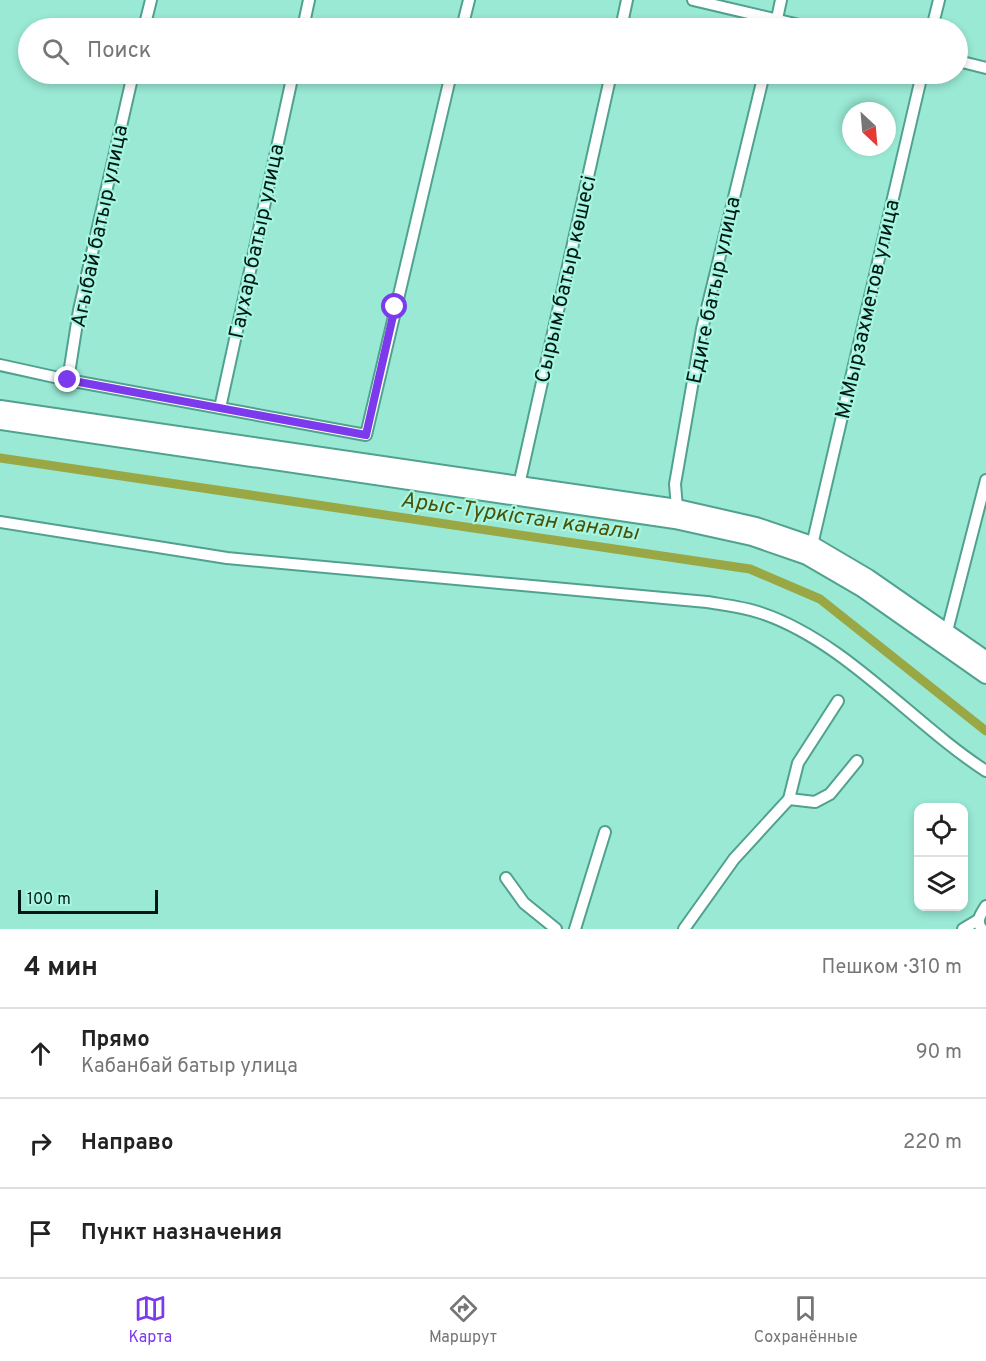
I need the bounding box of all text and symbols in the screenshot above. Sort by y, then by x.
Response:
search box [18,18,968,84]
icon: search [39,35,72,68]
text: Поиск [87,38,151,65]
north arrow [842,102,896,156]
street label: Агыбай батыр улица [66,122,135,330]
street label: Гаухар батыр улица [224,142,291,341]
street label: Сырым батыр көшесі [529,173,603,386]
street label: Едиге батыр улица [681,194,747,386]
street label: М.Мырзахметов улица [830,197,907,422]
route start [381,293,407,319]
route end [54,366,80,392]
water label: Арыс-Түркістан каналы [399,487,641,548]
map controls [914,803,968,911]
button: locate [914,803,968,857]
button: layers [914,857,968,911]
scale bar [18,887,158,914]
text: 100 m [27,890,71,910]
text: 4 мин [24,952,98,985]
text: Пешком · 310 m [822,955,962,981]
text: Прямо [81,1027,150,1054]
icon: ahead [24,1037,57,1070]
text: 90 m [916,1040,962,1066]
text: Кабанбай батыр улица [81,1054,298,1080]
icon: right [24,1127,57,1160]
text: Направо [81,1130,173,1157]
text: 220 m [903,1130,962,1156]
icon: arrive [24,1217,57,1250]
text: Пункт назначения [81,1220,282,1247]
tab: Карта [128,1292,172,1348]
tab: Маршрут [429,1292,497,1348]
tab: Сохранённые [754,1292,858,1348]

